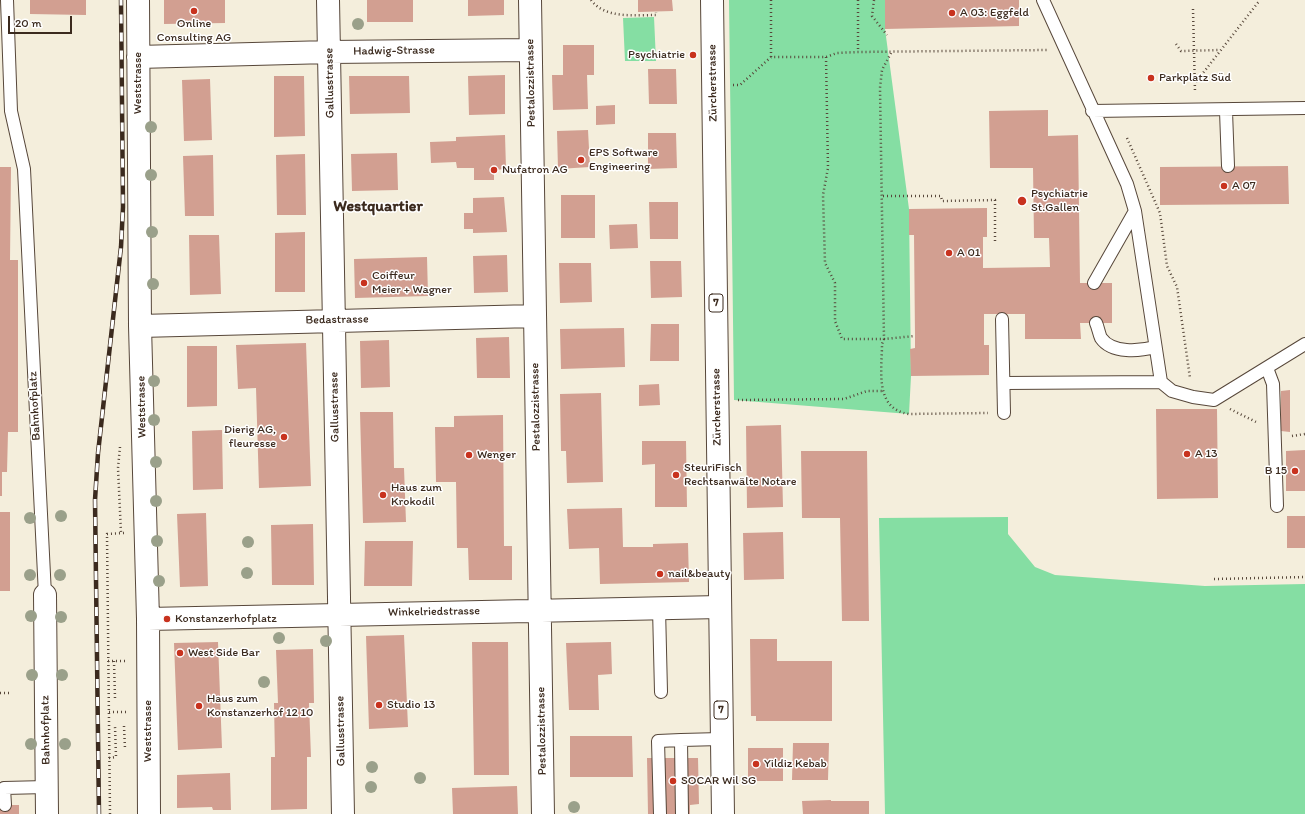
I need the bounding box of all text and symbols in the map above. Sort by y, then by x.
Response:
marker: Online Consulting AG [189,6,199,16]
place label: A 03: Eggfeld [960,6,1029,20]
scale bar [10,8,74,34]
marker: A 03: Eggfeld [947,8,957,18]
text: 20 m [15,16,42,30]
place label: Online Consulting AG [157,17,231,45]
street label: Pestalozzistrasse [523,39,539,127]
street label: Hadwig-Strasse [353,43,435,59]
street label: Zürcherstrasse [705,44,721,122]
street label: Gallusstrasse [322,48,338,118]
place label: Psychiatrie [628,48,685,62]
marker: Psychiatrie [688,50,698,60]
street label: Weststrasse [131,52,145,114]
place label: Parkplatz Süd [1159,71,1231,85]
marker: Parkplatz Süd [1146,73,1156,83]
place label: EPS Software Engineering [589,146,658,174]
marker: EPS Software Engineering [576,155,586,165]
place label: Nufatron AG [502,163,568,177]
marker: Nufatron AG [489,165,499,175]
place label: A 07 [1232,179,1256,193]
marker: A 07 [1219,181,1229,191]
place label: Psychiatrie St.Gallen [1031,187,1088,215]
marker: Psychiatrie St.Gallen [1016,195,1028,207]
district label: Westquartier [333,197,423,217]
place label: A 01 [957,246,980,260]
marker: A 01 [944,248,954,258]
place label: Coiffeur Meier + Wagner [372,269,452,297]
marker: Coiffeur Meier + Wagner [359,278,369,288]
road number: 7 [709,294,723,312]
street label: Bedastrasse [305,312,369,328]
street label: Pestalozzistrasse [528,363,544,451]
street label: Zürcherstrasse [709,368,725,446]
street label: Bahnhofplatz [26,371,44,441]
street label: Gallusstrasse [327,372,343,442]
street label: Weststrasse [134,376,150,438]
place label: Dierig AG, fleuresse [224,423,276,451]
marker: Dierig AG, fleuresse [279,432,289,442]
place label: A 13 [1195,447,1217,461]
place label: Wenger [477,448,516,462]
marker: A 13 [1182,449,1192,459]
marker: Wenger [464,450,474,460]
place label: SteuriFisch Rechtsanwälte Notare [684,461,797,489]
place label: B 15 [1265,464,1287,478]
marker: B 15 [1290,466,1300,476]
marker: SteuriFisch Rechtsanwälte Notare [671,470,681,480]
place label: Haus zum Krokodil [391,481,442,509]
marker: Haus zum Krokodil [378,490,388,500]
place label: nail&beauty [668,567,730,581]
marker: nail&beauty [655,569,665,579]
street label: Winkelriedstrasse [388,604,480,620]
place label: Konstanzerhofplatz [175,612,277,626]
marker: Konstanzerhofplatz [162,614,172,624]
place label: West Side Bar [188,646,260,660]
marker: West Side Bar [175,648,185,658]
street label: Pestalozzistrasse [534,687,550,775]
place label: Haus zum Konstanzerhof 12 10 [207,692,313,720]
street label: Bahnhofplatz [38,695,54,765]
street label: Gallusstrasse [333,696,349,766]
place label: Studio 13 [387,698,435,712]
street label: Weststrasse [141,700,155,762]
marker: Studio 13 [374,700,384,710]
marker: Haus zum Konstanzerhof 12 10 [194,701,204,711]
road number: 7 [714,701,728,719]
place label: Yildiz Kebab [764,757,827,771]
marker: Yildiz Kebab [751,759,761,769]
place label: SOCAR Wil SG [681,774,756,788]
marker: SOCAR Wil SG [668,776,678,786]

